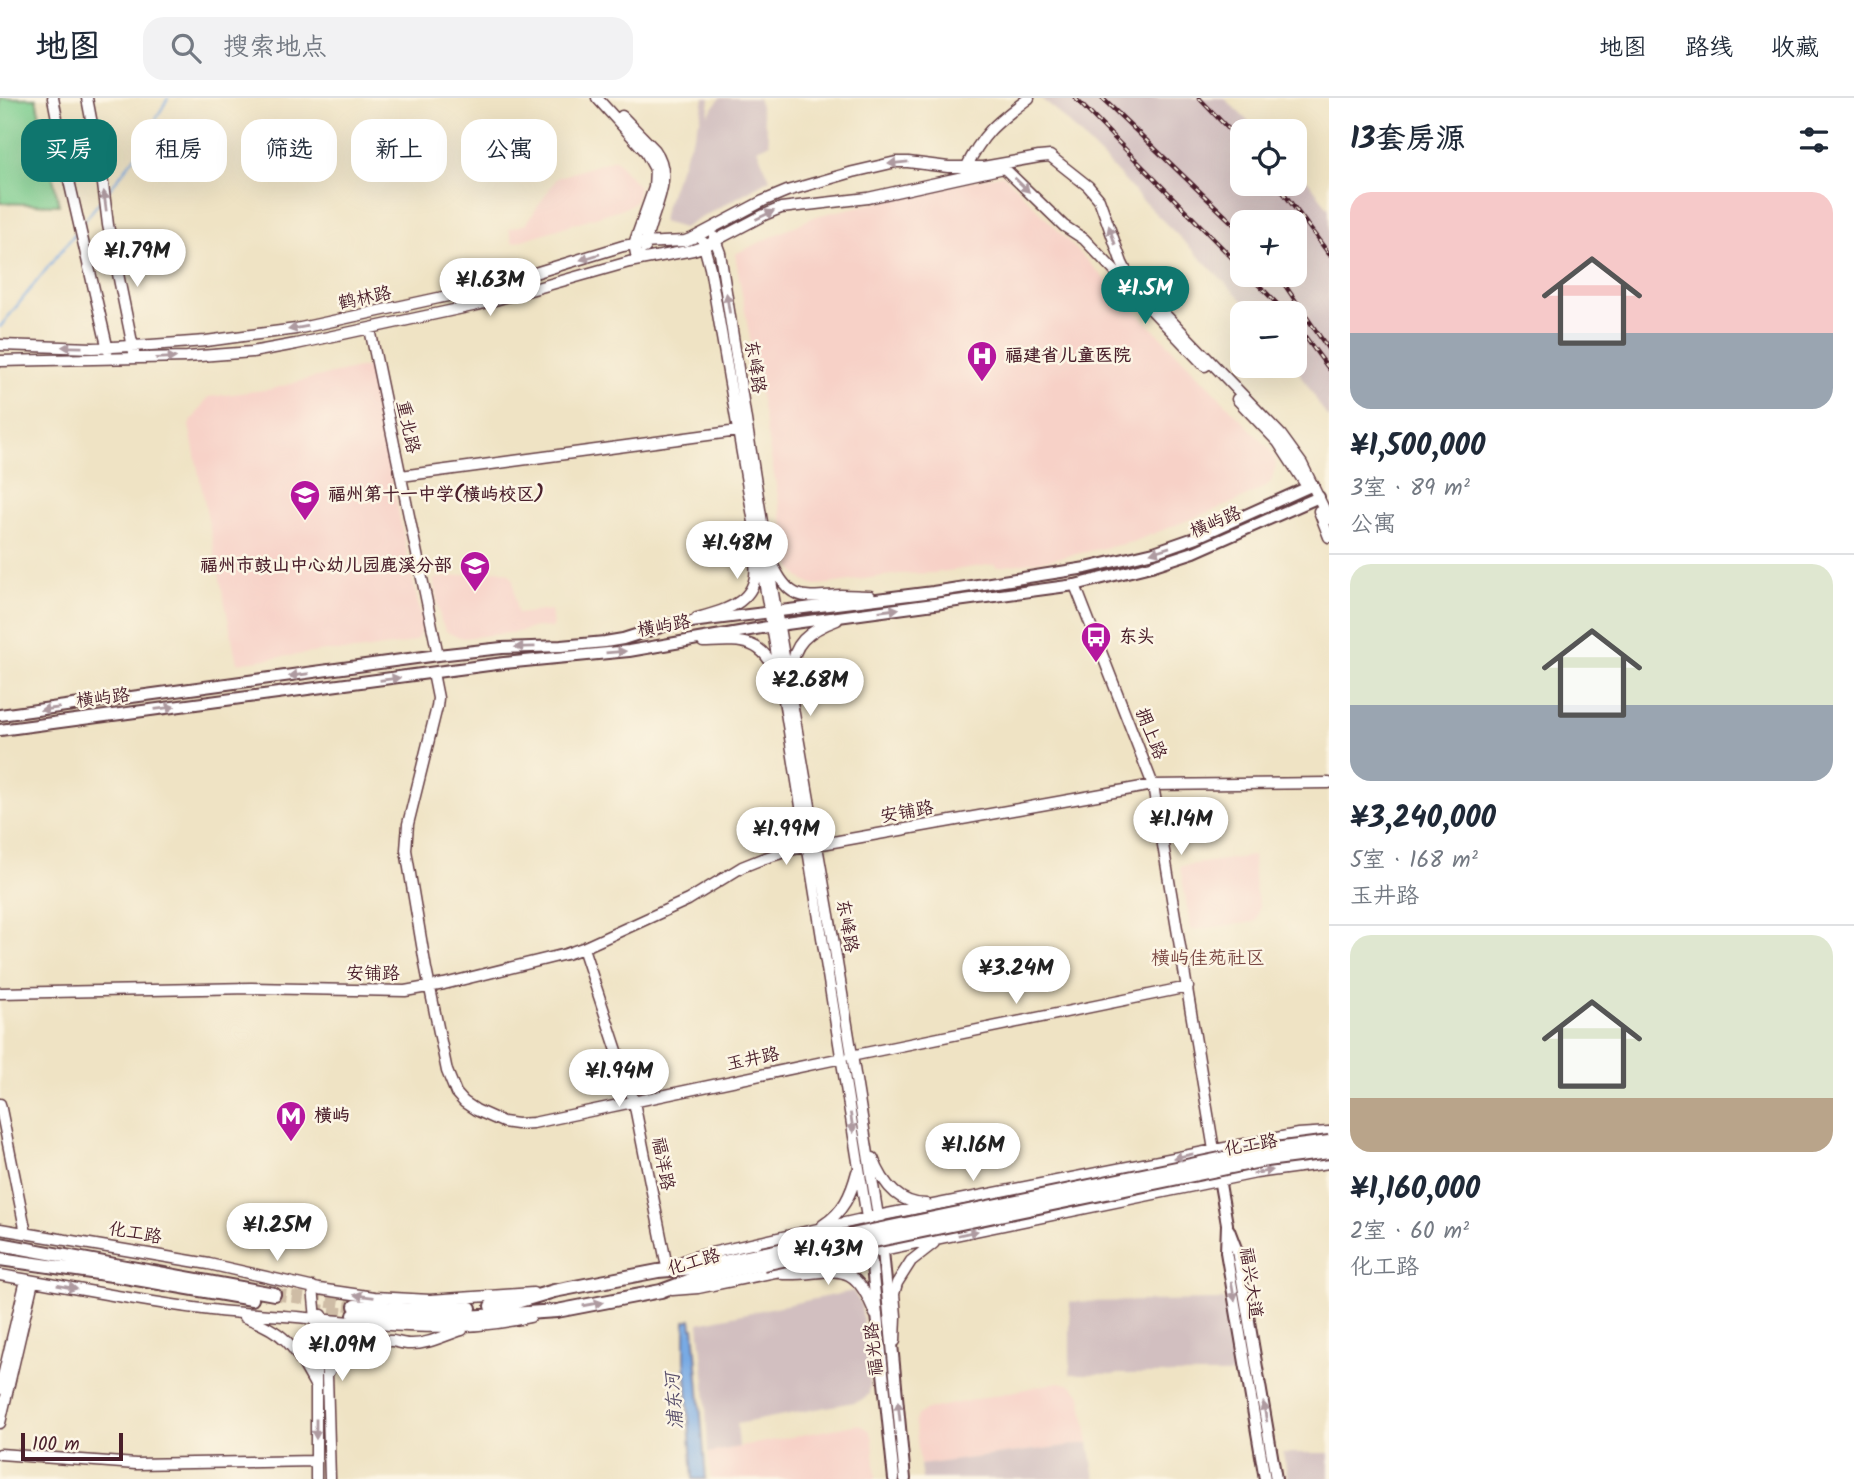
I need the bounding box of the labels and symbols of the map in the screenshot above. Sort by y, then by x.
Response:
one-way arrow [887,158,909,169]
one-way arrow [1013,177,1030,193]
one-way arrow [100,189,111,211]
one-way arrow [755,209,776,220]
one-way arrow [1106,224,1117,245]
pin: ¥1.79M [80,230,194,289]
one-way arrow [580,252,601,262]
pin: ¥1.63M [433,258,547,318]
pin: ¥1.5M [1096,266,1194,326]
street label: 鹤林路 [336,279,394,319]
one-way arrow [722,292,733,314]
one-way arrow [287,323,309,334]
street label: 东峰路 [735,338,773,396]
hospital icon: 福建省儿童医院 [965,339,999,383]
one-way arrow [61,341,83,353]
place label: 福建省儿童医院 [1005,342,1131,371]
one-way arrow [155,352,177,363]
street label: 重北路 [387,398,427,456]
school or university icon: 福州第十一中学(横屿校区) [288,478,322,522]
place label: 福州第十一中学(横屿校区) [328,481,544,510]
street label: 横屿路 [1185,499,1247,547]
pin: ¥1.48M [680,522,794,581]
one-way arrow [1150,545,1171,555]
school or university icon: 福州市鼓山中心幼儿园鹿溪分部 [458,549,492,593]
place label: 福州市鼓山中心幼儿园鹿溪分部 [200,552,452,581]
one-way arrow [879,604,901,615]
street label: 横屿路 [635,608,693,646]
bus stop icon: 东头 [1079,620,1113,664]
place label: 东头 [1119,623,1155,652]
one-way arrow [514,641,536,653]
one-way arrow [605,646,627,657]
pin: ¥2.68M [753,658,867,718]
one-way arrow [288,670,310,681]
one-way arrow [380,673,402,684]
street label: 横屿路 [74,681,132,717]
one-way arrow [39,703,61,714]
one-way arrow [154,703,176,714]
street label: 拥上路 [1126,704,1174,764]
street label: 安铺路 [878,794,936,832]
pin: ¥1.14M [1124,798,1238,857]
pin: ¥1.99M [729,808,843,867]
street label: 东峰路 [827,897,865,955]
district label: 横屿佳苑社区 [1151,944,1265,974]
pin: ¥3.24M [959,946,1073,1006]
street label: 安铺路 [346,960,400,989]
street label: 玉井路 [724,1040,782,1080]
pin: ¥1.94M [562,1049,676,1109]
metro station icon: 横屿 [274,1099,308,1143]
place label: 横屿 [314,1102,350,1131]
one-way arrow [847,1112,858,1134]
pin: ¥1.16M [916,1124,1030,1183]
street label: 化工路 [1222,1127,1280,1165]
street label: 福洋路 [643,1135,681,1193]
one-way arrow [1172,1151,1194,1162]
one-way arrow [1252,1166,1274,1177]
pin: ¥1.25M [220,1204,334,1263]
street label: 化工路 [106,1215,164,1253]
one-way arrow [957,1227,979,1238]
pin: ¥1.43M [771,1228,885,1287]
street label: 化工路 [664,1242,724,1284]
street label: 福兴大道 [1231,1245,1269,1321]
one-way arrow [1227,1281,1238,1303]
one-way arrow [56,1282,78,1293]
one-way arrow [353,1291,375,1302]
one-way arrow [582,1298,604,1309]
street label: 福光路 [858,1321,892,1377]
pin: ¥1.09M [285,1324,399,1383]
water label: 浦东河 [658,1369,692,1430]
one-way arrow [893,1400,904,1422]
one-way arrow [1259,1401,1270,1423]
one-way arrow [310,1418,322,1440]
scale bar [21,1430,122,1462]

